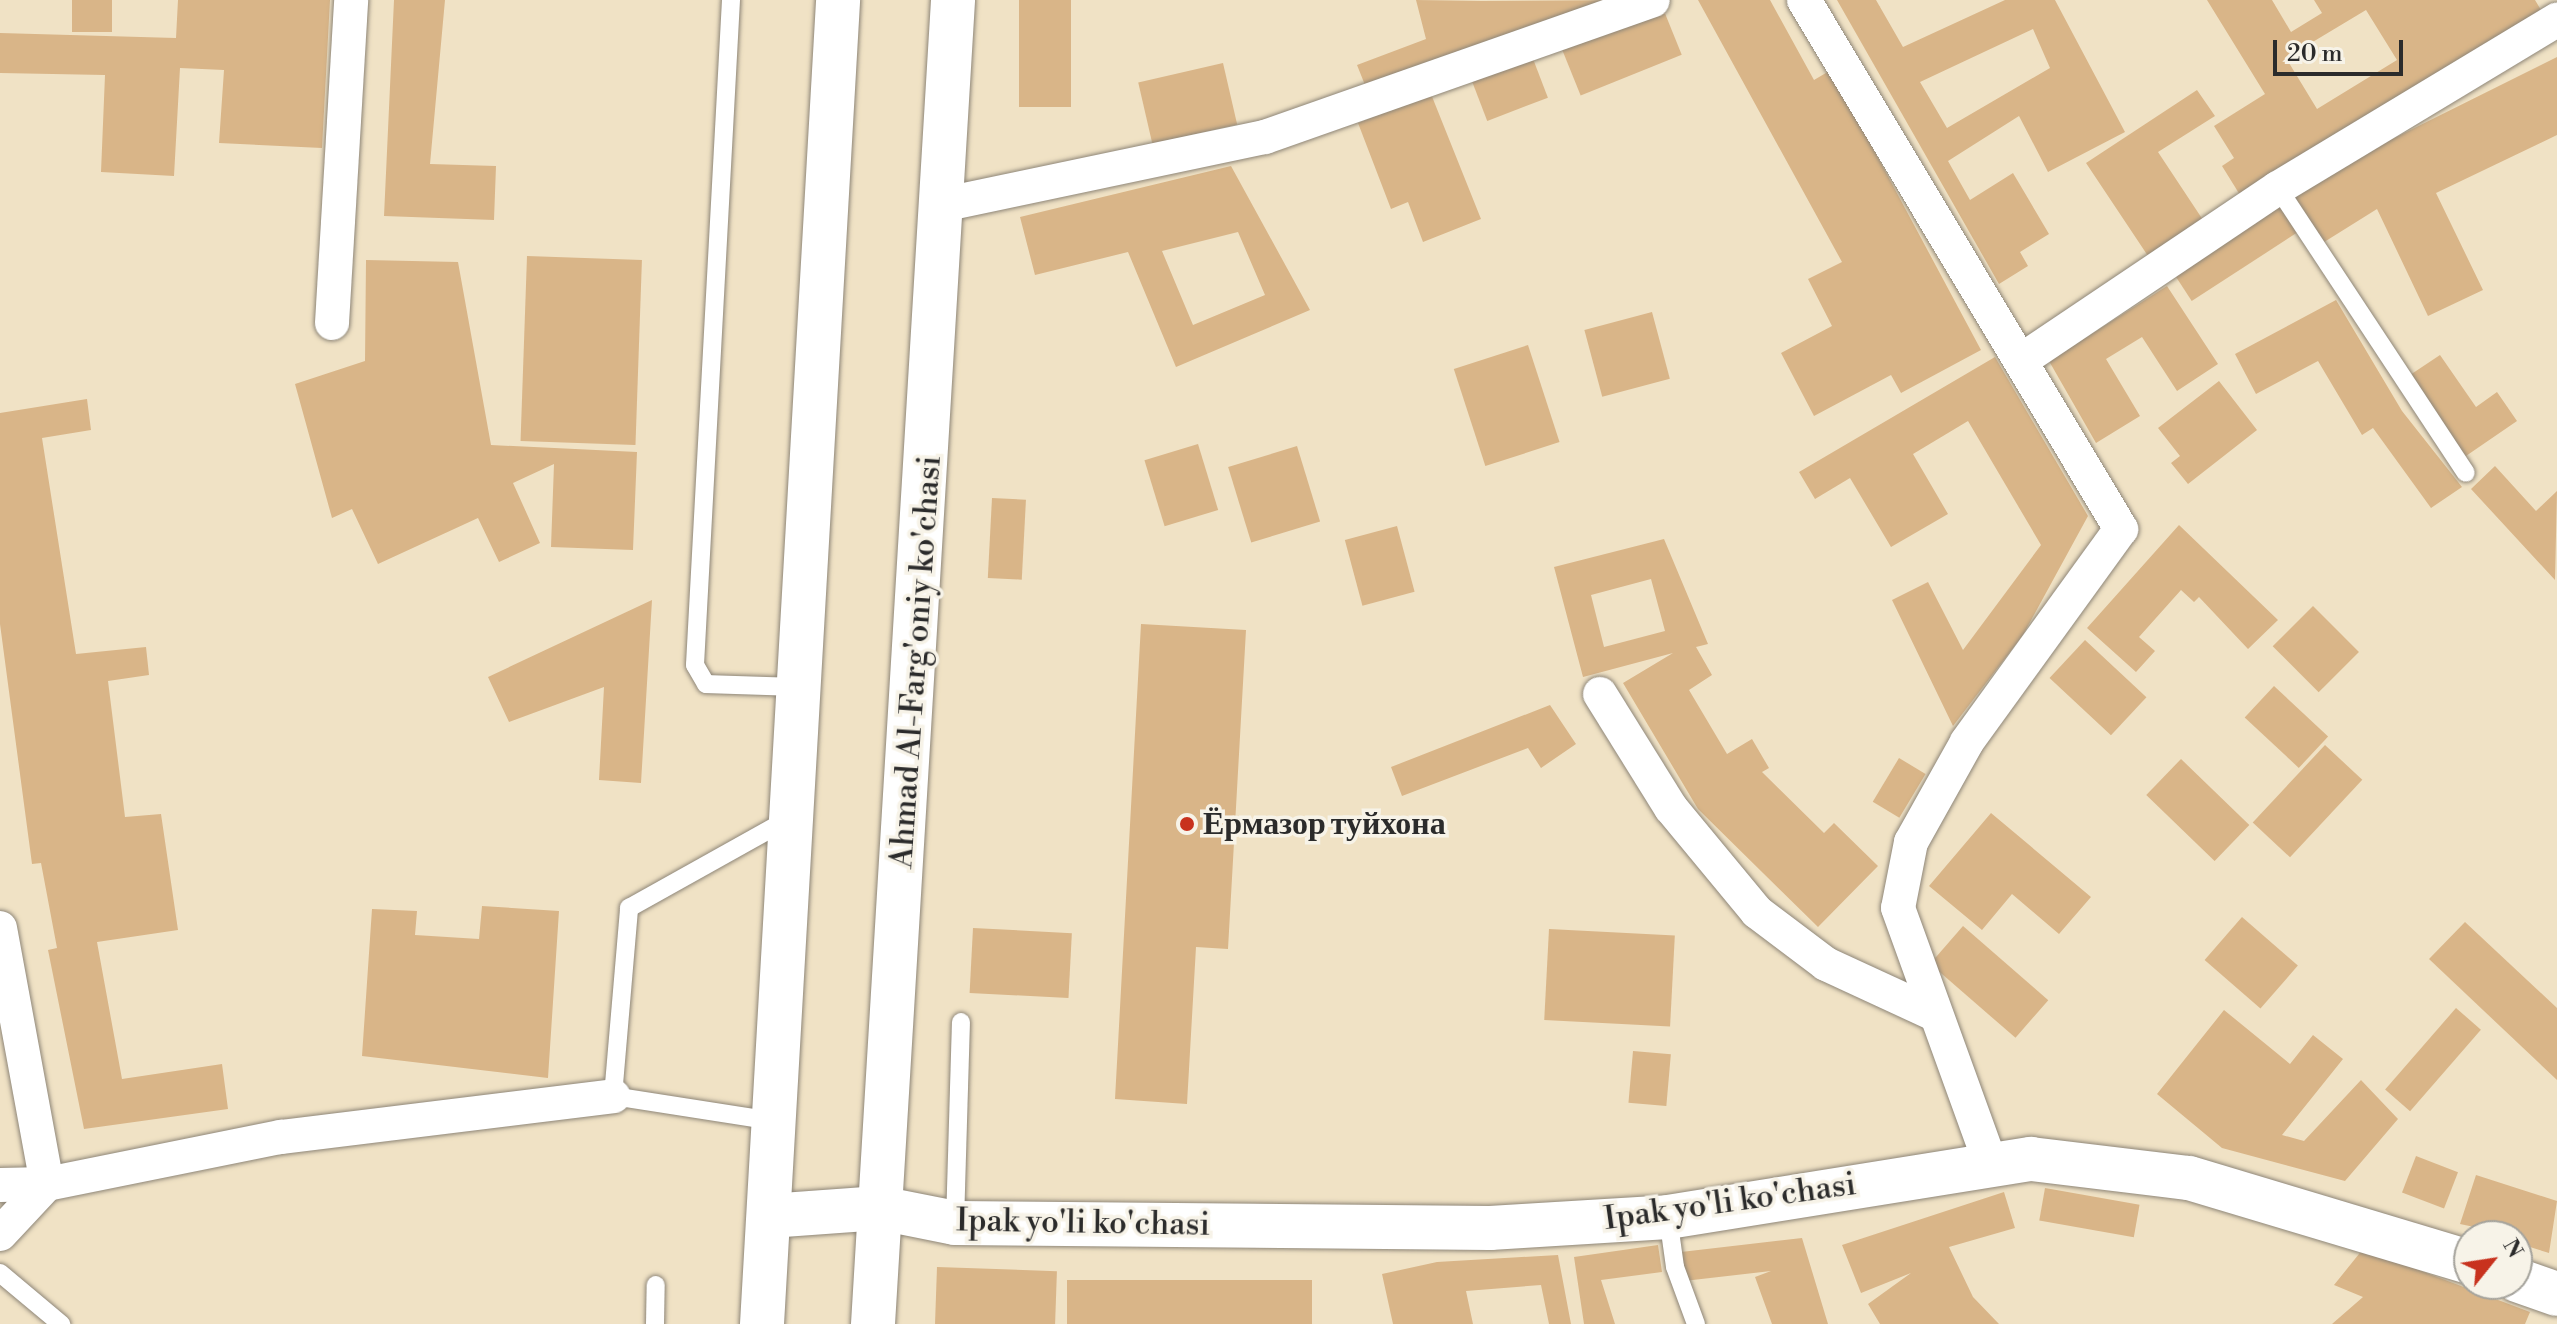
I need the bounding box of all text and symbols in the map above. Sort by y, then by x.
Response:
scale bar [2277,24,2407,74]
text: 20 m [2287,39,2343,69]
street label: Ahmad Al-Farg'oniy ko'chasi [882,454,950,870]
place label: Ёрмазор туйхона [1203,805,1446,843]
marker: Ёрмазор туйхона [1178,815,1196,833]
street label: Ipak yo'li ko'chasi [1602,1165,1858,1239]
street label: Ipak yo'li ko'chasi [956,1202,1210,1244]
north arrow [2453,1220,2533,1300]
text: N [2496,1234,2529,1263]

